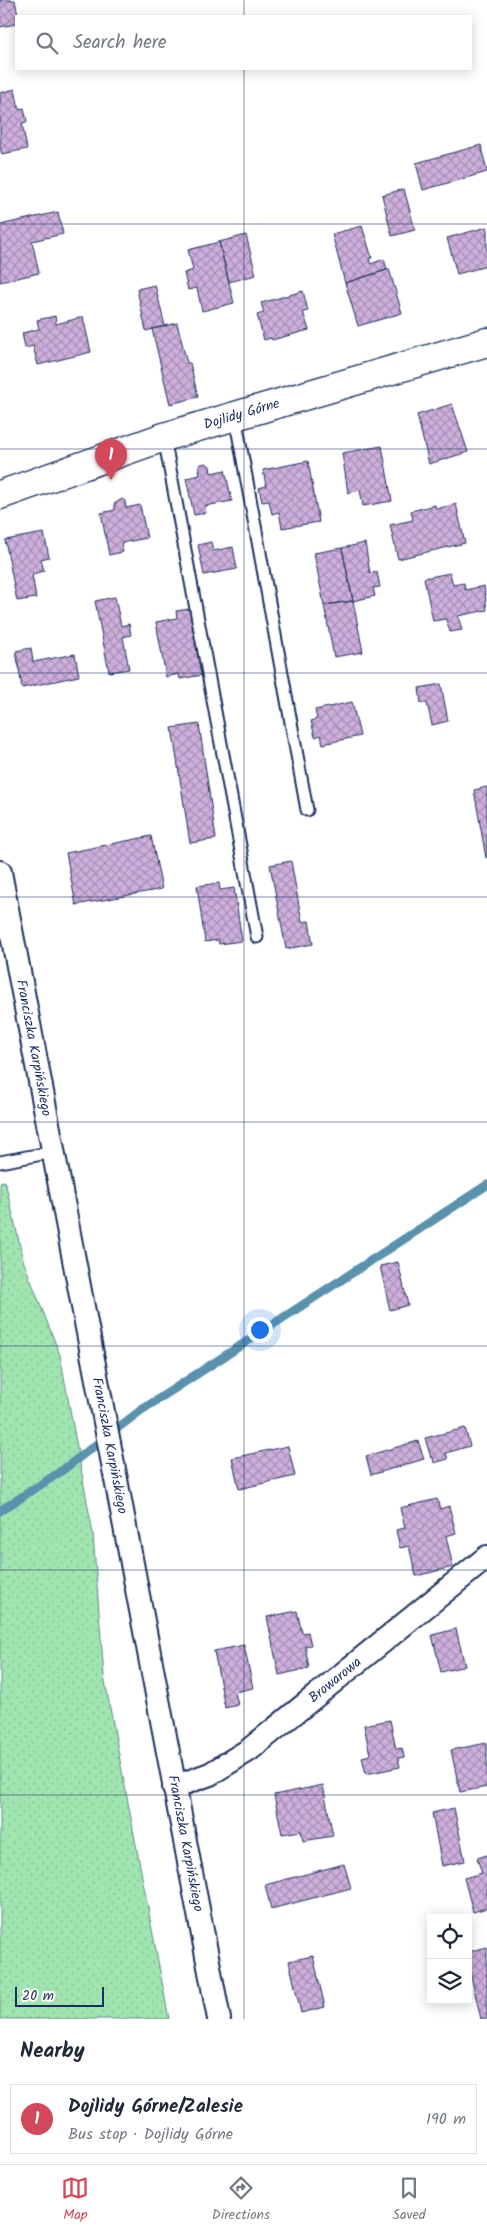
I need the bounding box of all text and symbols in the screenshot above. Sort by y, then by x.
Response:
search box [15,15,472,70]
text: Search here [73,28,167,58]
icon: search [33,29,61,57]
street label: Dojlidy Górne [201,392,283,436]
pin: 1 [95,439,127,480]
street label: Franciszka Karpińskiego [10,978,57,1118]
your location [247,1317,273,1343]
street label: Franciszka Karpińskiego [86,1375,133,1516]
street label: Browarowa [304,1652,367,1708]
street label: Franciszka Karpińskiego [162,1773,209,1914]
map controls [427,1914,472,2004]
button: locate [427,1914,472,1959]
button: layers [427,1959,472,2004]
scale bar [15,1984,104,2007]
text: 20 m [22,1985,54,2007]
text: Nearby [20,2035,85,2068]
text: Dojlidy Górne/Zalesie [68,2092,243,2122]
text: 1 [35,2107,39,2132]
text: 190 m [426,2107,466,2132]
text: Bus stop · Dojlidy Górne [68,2122,233,2147]
tab: Map [61,2174,89,2226]
tab: Directions [212,2174,270,2226]
tab: Saved [392,2174,426,2226]

